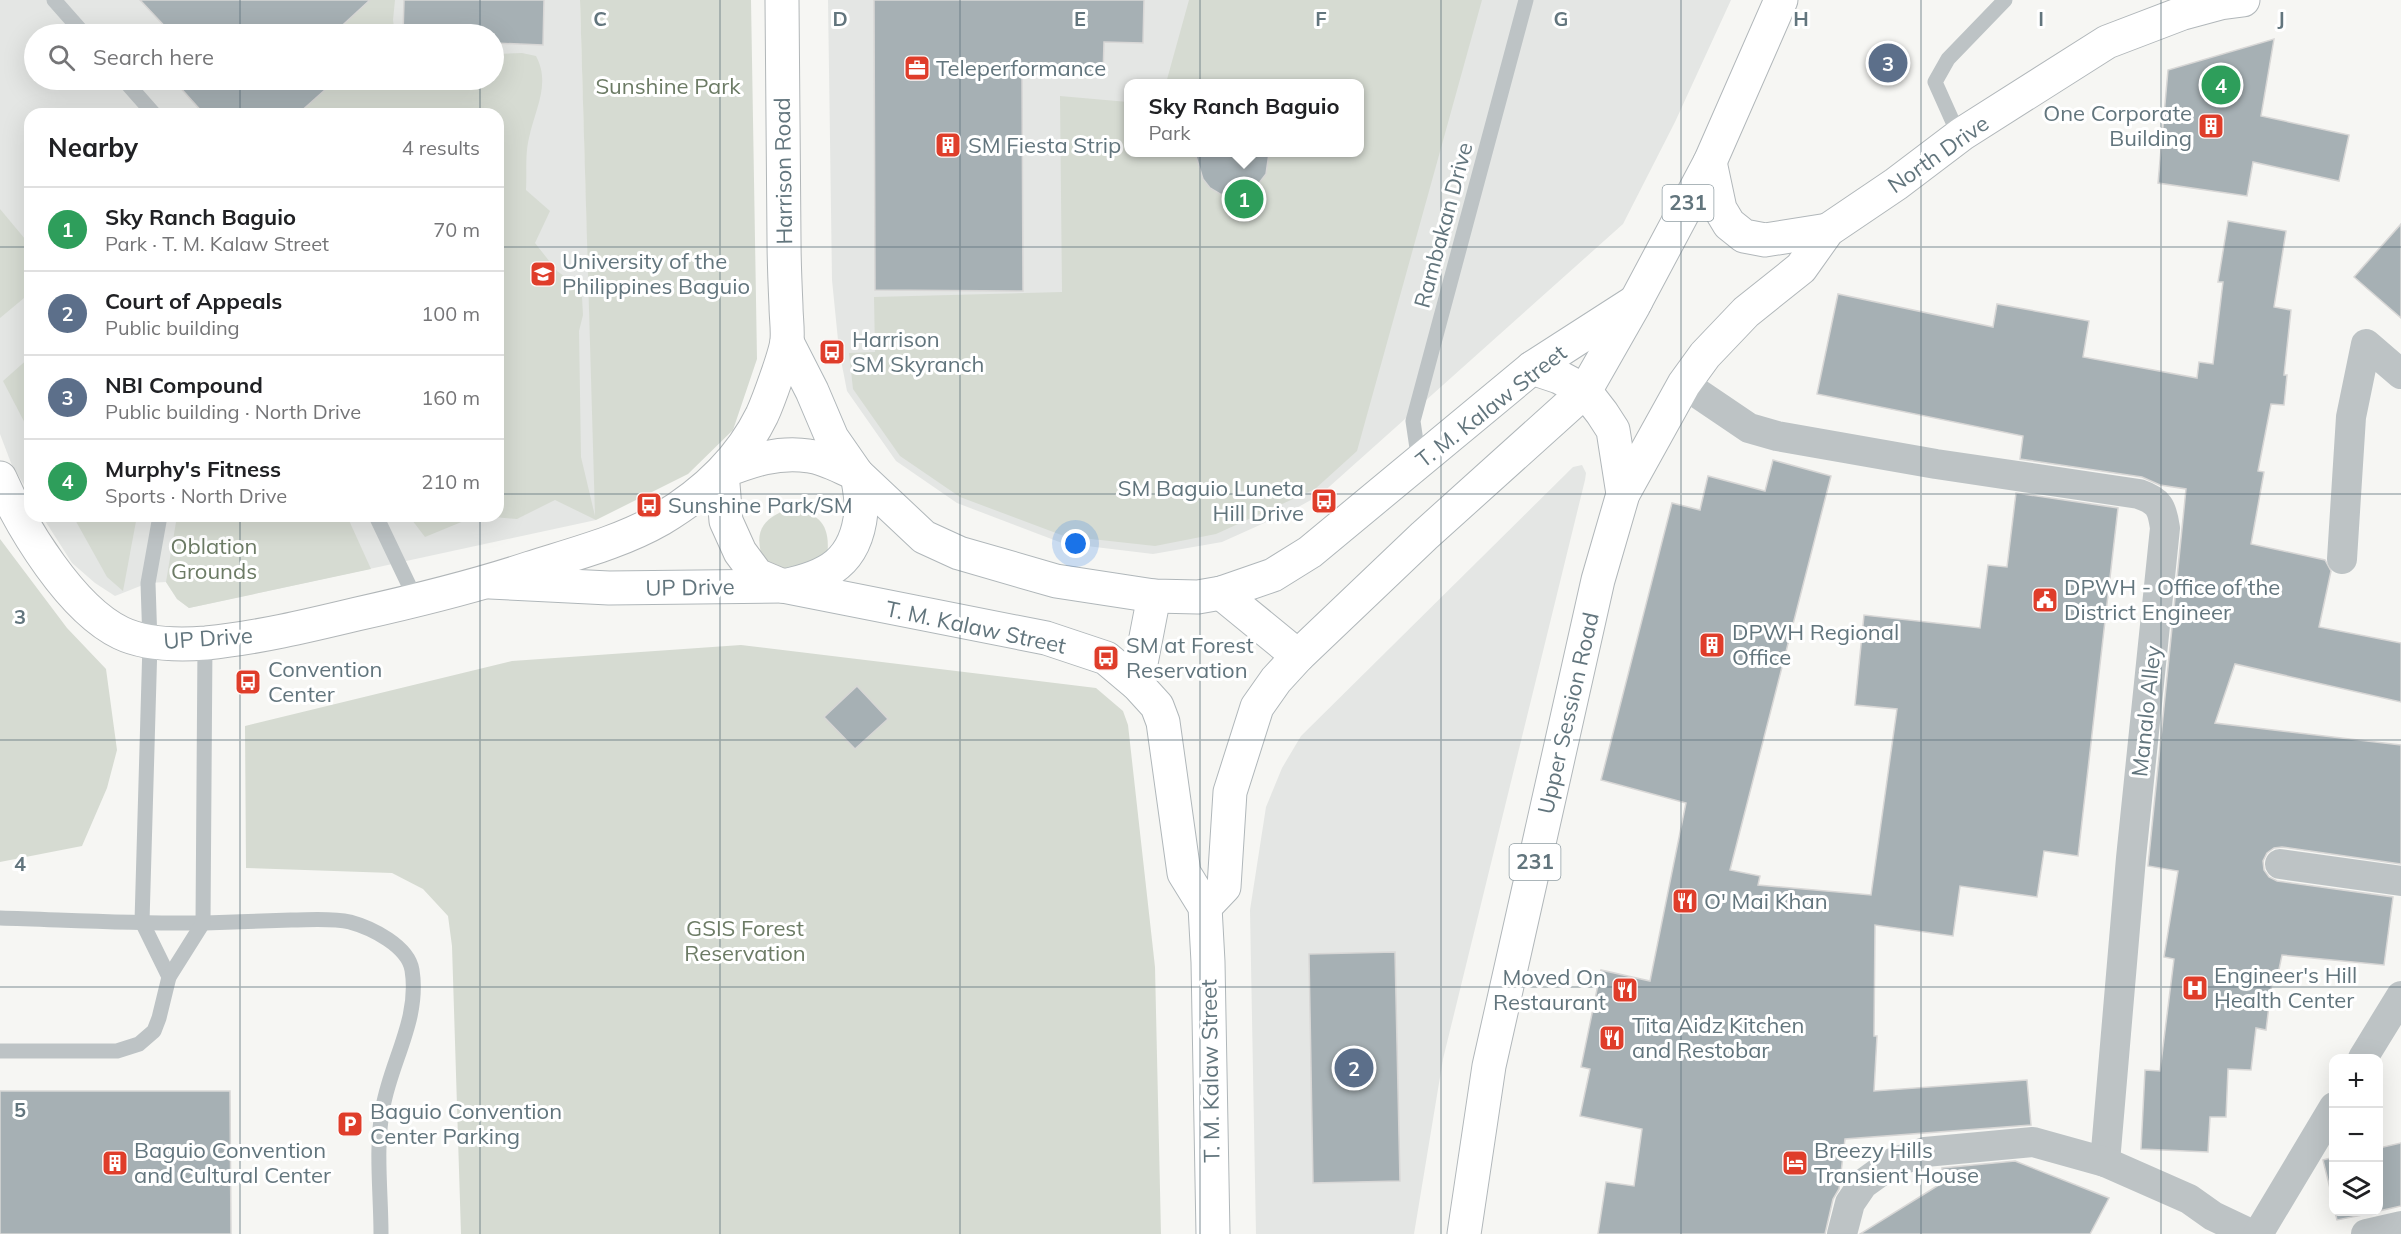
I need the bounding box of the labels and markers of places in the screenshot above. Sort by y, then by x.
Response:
pin: 3 [1868,40,1908,86]
office icon: Teleperformance [902,53,932,83]
place label: Teleperformance [936,54,1106,82]
pin: 4 [2202,62,2240,107]
place label: One Corporate Building [2043,99,2192,152]
building icon: One Corporate Building [2196,111,2226,141]
building icon: SM Fiesta Strip [933,130,963,160]
place label: SM Fiesta Strip [968,131,1121,159]
pin: 1 [1224,176,1264,222]
place label: University of the Philippines Baguio [562,247,750,300]
school or university icon: University of the Philippines Baguio [528,259,558,289]
place label: Harrison SM Skyranch [852,325,984,378]
bus stop icon: Harrison SM Skyranch [817,337,847,367]
place label: SM Baguio Luneta Hill Drive [1118,474,1304,527]
bus stop icon: SM Baguio Luneta Hill Drive [1309,486,1339,516]
bus stop icon: Sunshine Park/SM [634,490,664,520]
place label: Sunshine Park/SM [668,491,853,519]
place label: DPWH - Office of the District Engineer [2064,573,2280,626]
public building icon: DPWH - Office of the District Engineer [2030,585,2060,615]
place label: DPWH Regional Office [1732,618,1899,671]
building icon: DPWH Regional Office [1697,630,1727,660]
place label: SM at Forest Reservation [1126,631,1254,684]
bus stop icon: SM at Forest Reservation [1091,643,1121,673]
place label: Convention Center [268,655,382,708]
bus stop icon: Convention Center [233,667,263,697]
restaurant icon: O' Mai Khan [1670,886,1700,916]
place label: O' Mai Khan [1704,887,1828,915]
place label: Engineer's Hill Health Center [2214,961,2357,1014]
place label: Moved On Restaurant [1493,963,1606,1016]
hospital icon: Engineer's Hill Health Center [2180,973,2210,1003]
restaurant icon: Moved On Restaurant [1610,975,1640,1005]
place label: Tita Aidz Kitchen and Restobar [1632,1011,1804,1064]
restaurant icon: Tita Aidz Kitchen and Restobar [1597,1023,1627,1053]
pin: 2 [1334,1046,1374,1090]
place label: Baguio Convention Center Parking [370,1097,562,1150]
parking icon: Baguio Convention Center Parking [335,1109,365,1139]
place label: Baguio Convention and Cultural Center [134,1136,331,1189]
place label: Breezy Hills Transient House [1814,1136,1979,1189]
building icon: Baguio Convention and Cultural Center [100,1148,130,1178]
hotel icon: Breezy Hills Transient House [1780,1148,1810,1178]

